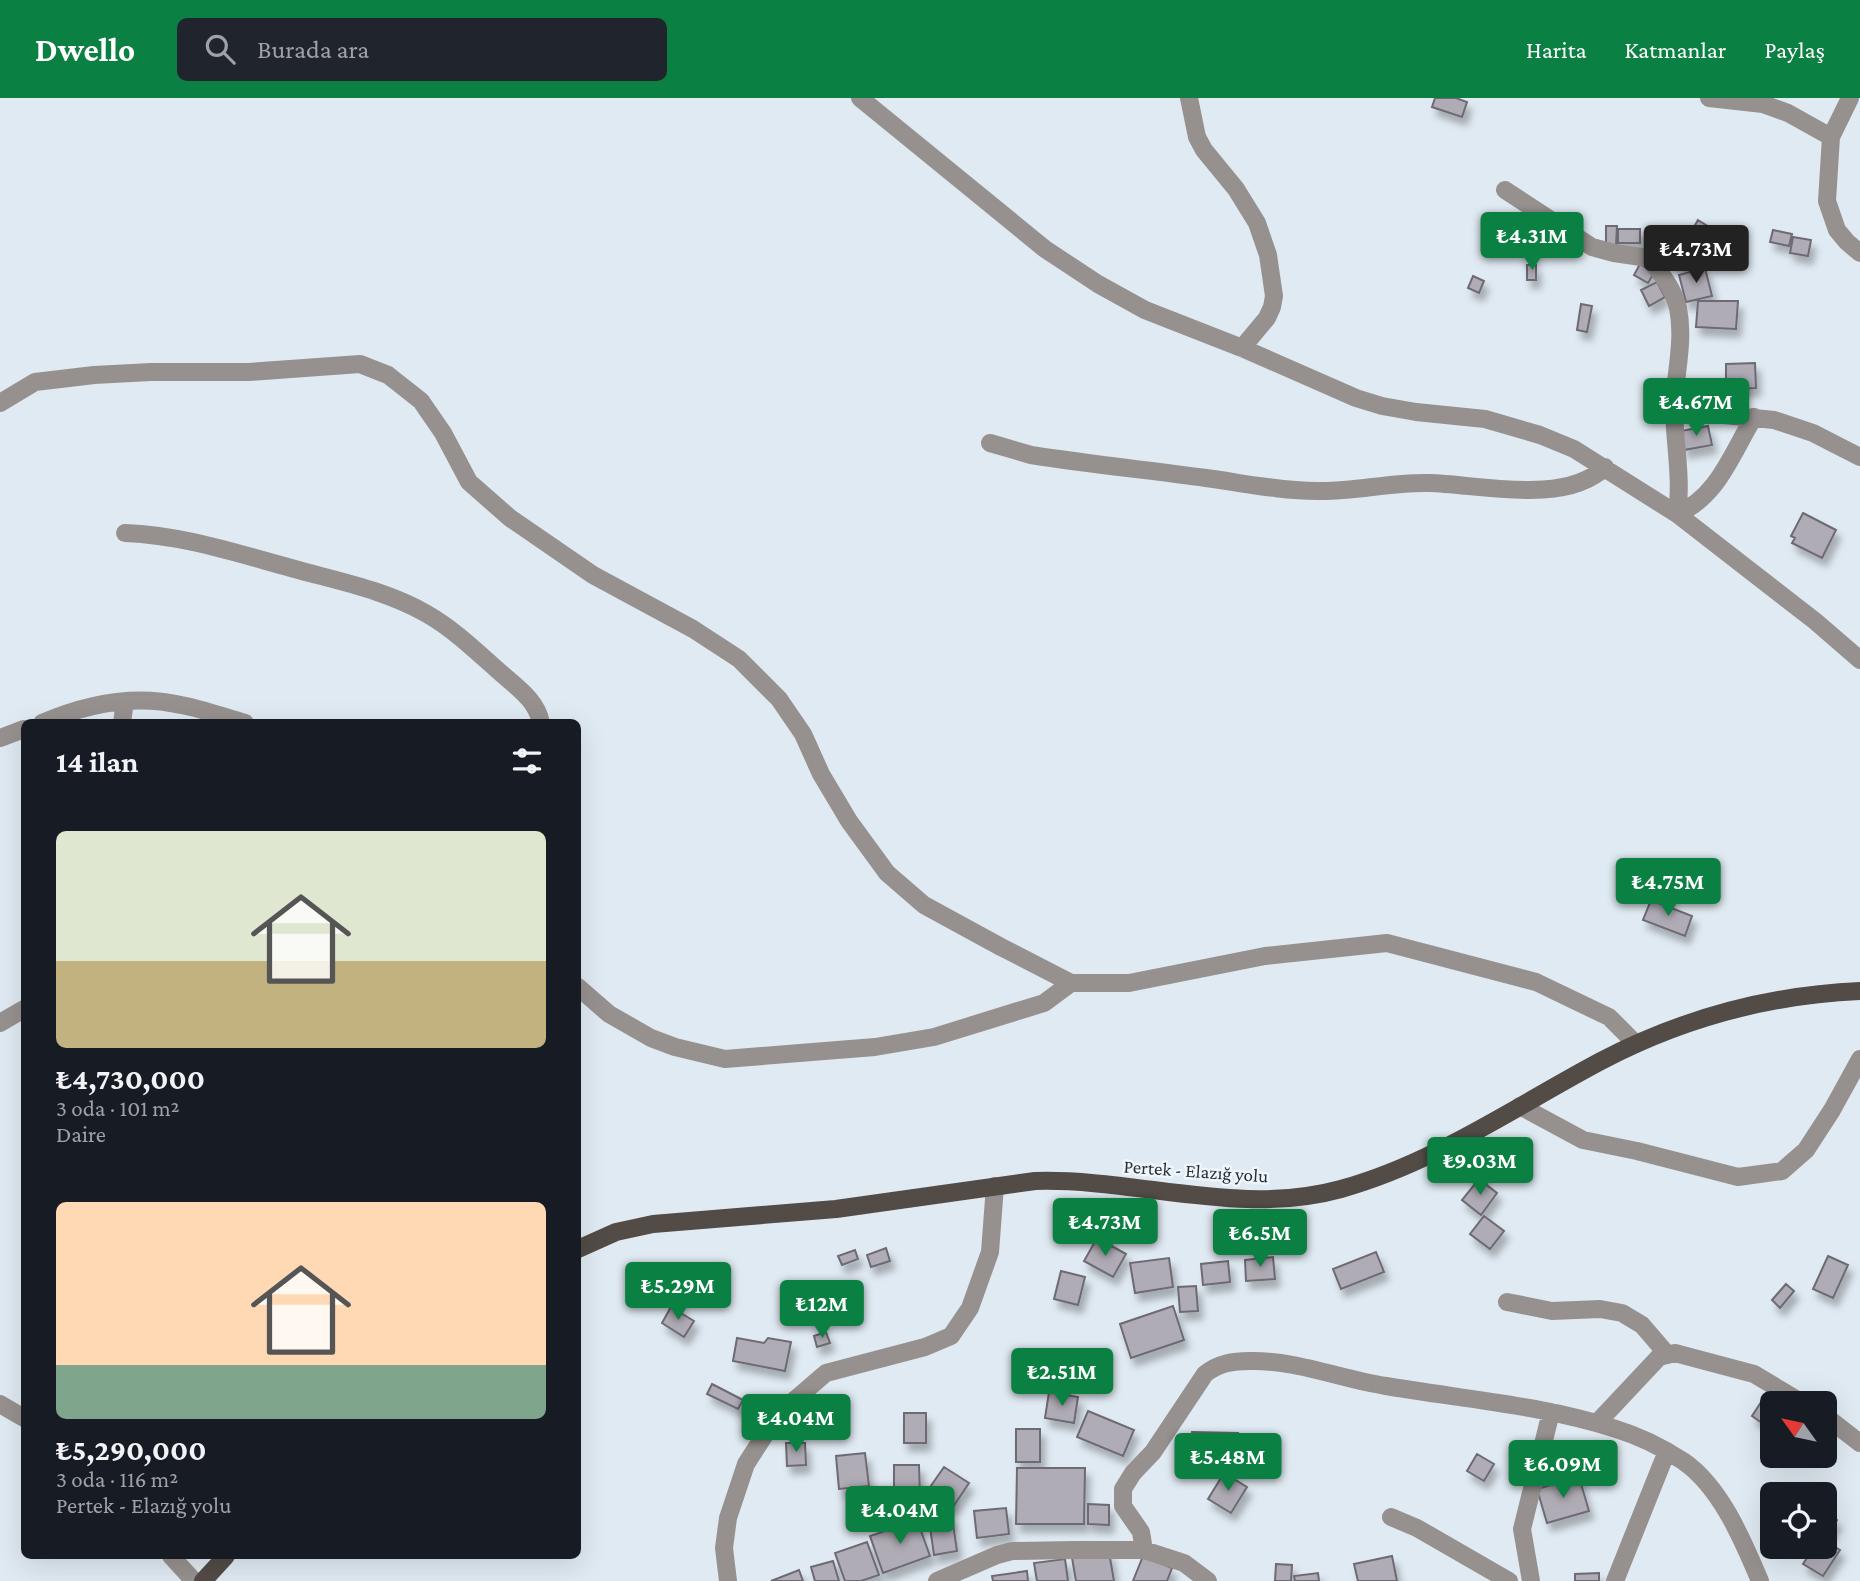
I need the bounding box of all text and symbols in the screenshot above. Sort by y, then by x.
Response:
search box [177,18,667,81]
icon: search [201,30,239,68]
text: Dwello [35,31,135,68]
text: Burada ara [257,35,369,64]
text: Harita [1526,36,1587,63]
text: Katmanlar [1625,36,1726,63]
text: Paylaş [1764,36,1825,63]
pin: ₺4.31M [1475,212,1589,272]
text: ₺4.31M [1497,222,1567,248]
pin: ₺4.73M [1639,226,1753,285]
text: ₺4.73M [1660,235,1732,261]
pin: ₺4.67M [1639,378,1753,438]
text: ₺4.67M [1659,388,1733,414]
icon: filters [508,742,546,780]
text: 14 ilan [56,745,138,778]
pin: ₺4.75M [1611,858,1725,918]
text: ₺4.75M [1632,868,1704,894]
icon: home [238,876,364,1002]
text: ₺4,730,000 [56,1062,205,1095]
text: 3 oda · 101 m² [56,1095,180,1121]
text: Daire [56,1121,106,1147]
pin: ₺9.03M [1423,1138,1537,1197]
text: ₺9.03M [1443,1147,1517,1173]
street label: Pertek - Elazığ yolu [1123,1155,1269,1187]
pin: ₺4.73M [1048,1198,1162,1258]
text: ₺4.73M [1069,1208,1141,1234]
pin: ₺6.5M [1211,1210,1309,1269]
text: ₺6.5M [1229,1219,1291,1245]
icon: home [238,1247,364,1373]
pin: ₺5.29M [621,1262,735,1322]
text: ₺5.29M [641,1272,715,1298]
pin: ₺12M [781,1280,863,1340]
text: ₺12M [796,1290,848,1316]
pin: ₺2.51M [1005,1348,1119,1408]
text: ₺2.51M [1027,1358,1097,1384]
north arrow [1760,1391,1838,1468]
map controls [1760,1391,1837,1559]
pin: ₺4.04M [739,1394,853,1454]
text: ₺4.04M [758,1404,834,1430]
text: ₺5,290,000 [56,1433,206,1466]
pin: ₺5.48M [1171,1434,1285,1493]
pin: ₺6.09M [1506,1440,1620,1500]
text: ₺5.48M [1190,1443,1266,1469]
text: ₺6.09M [1525,1450,1601,1476]
text: 3 oda · 116 m² [56,1466,178,1492]
button: locate [1760,1482,1837,1559]
pin: ₺4.04M [843,1486,957,1546]
text: Pertek - Elazığ yolu [56,1492,231,1518]
text: ₺4.04M [862,1496,938,1522]

